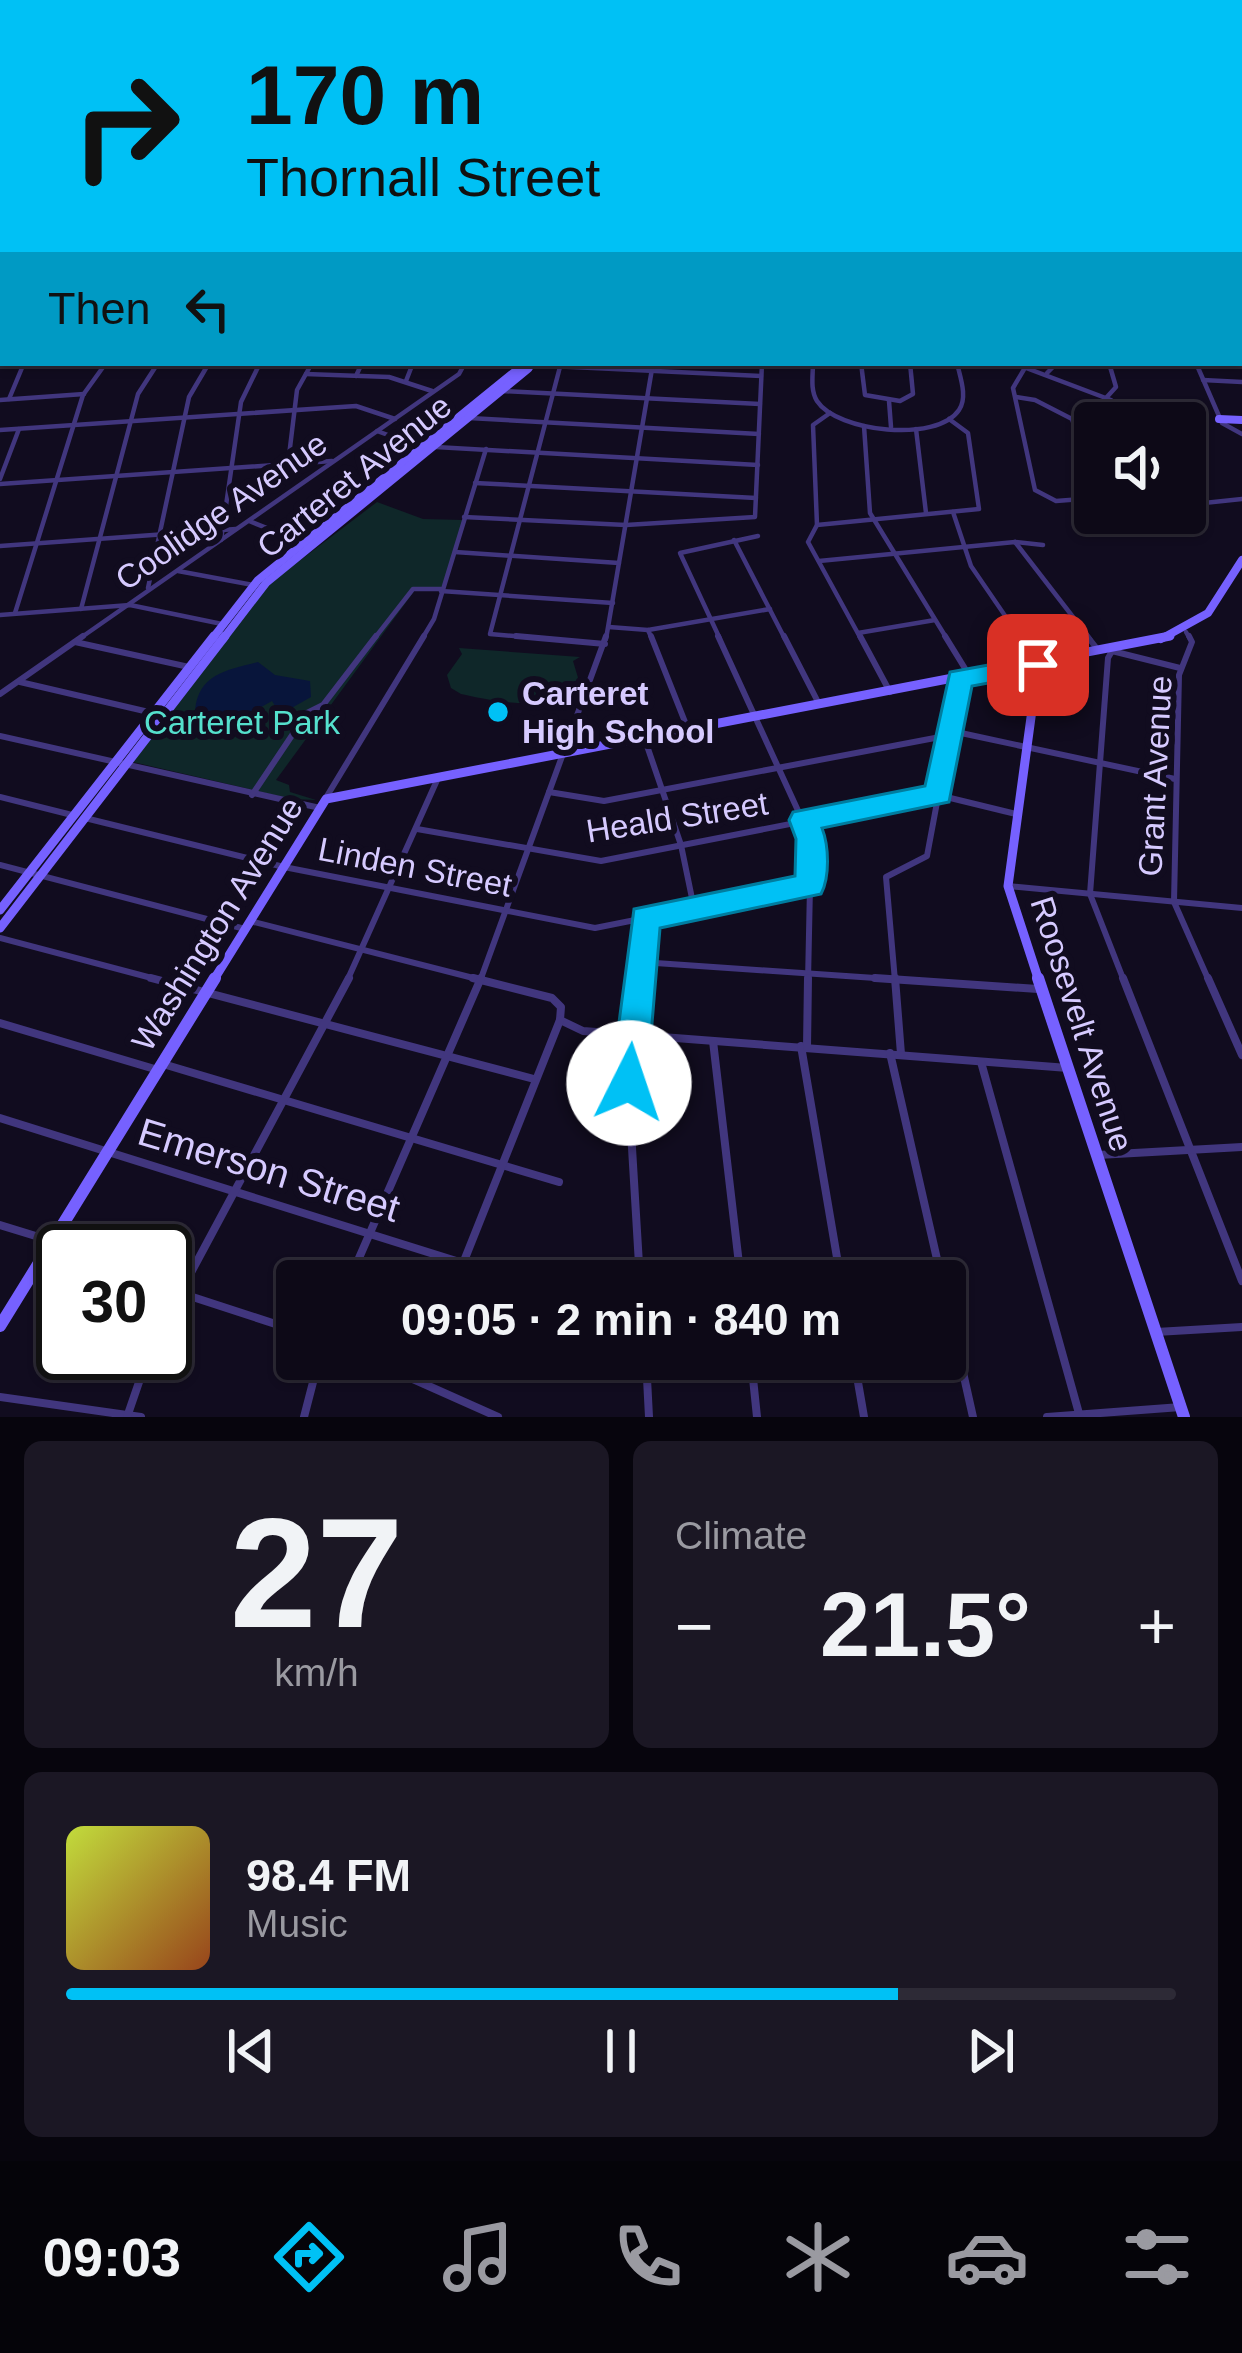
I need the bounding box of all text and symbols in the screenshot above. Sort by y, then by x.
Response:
icon: right [48,48,204,204]
text: 170 m [246,48,484,142]
text: Thornall Street [246,147,600,207]
icon: left [175,276,241,342]
text: Then [48,283,151,334]
street label: Carteret Avenue [250,387,458,565]
map controls [1074,402,1206,534]
button: sound [1074,402,1206,534]
street label: Coolidge Avenue [108,424,334,598]
pin [987,614,1089,716]
icon: arrive [1005,632,1071,698]
place label: Carteret High School [522,675,715,750]
street label: Grant Avenue [1131,675,1179,877]
marker: Carteret High School [485,699,511,725]
park label: Carteret Park [144,704,341,741]
street label: Heald Street [584,784,770,850]
street label: Washington Avenue [124,791,310,1057]
street label: Linden Street [315,830,515,904]
street label: Roosevelt Avenue [1023,892,1141,1156]
position arrow [566,1020,692,1146]
street label: Emerson Street [133,1110,405,1230]
speed limit sign: 30 [36,1224,192,1380]
text: 09:05 · 2 min · 840 m [401,1294,841,1345]
text: 27 [230,1486,403,1660]
text: Climate [675,1514,807,1557]
text: 21.5° [820,1575,1031,1675]
text: − [675,1589,714,1663]
text: + [1137,1589,1176,1663]
text: km/h [274,1651,359,1694]
text: 98.4 FM [246,1850,411,1901]
text: Music [246,1902,348,1945]
icon: previous [218,2018,284,2084]
icon: pause [588,2018,654,2084]
icon: next [958,2018,1024,2084]
icon: directions [267,2215,351,2299]
icon: music [436,2215,520,2299]
icon: phone [606,2215,690,2299]
icon: climate [776,2215,860,2299]
icon: car [945,2215,1029,2299]
icon: filters [1115,2215,1199,2299]
text: 09:03 [43,2227,181,2287]

